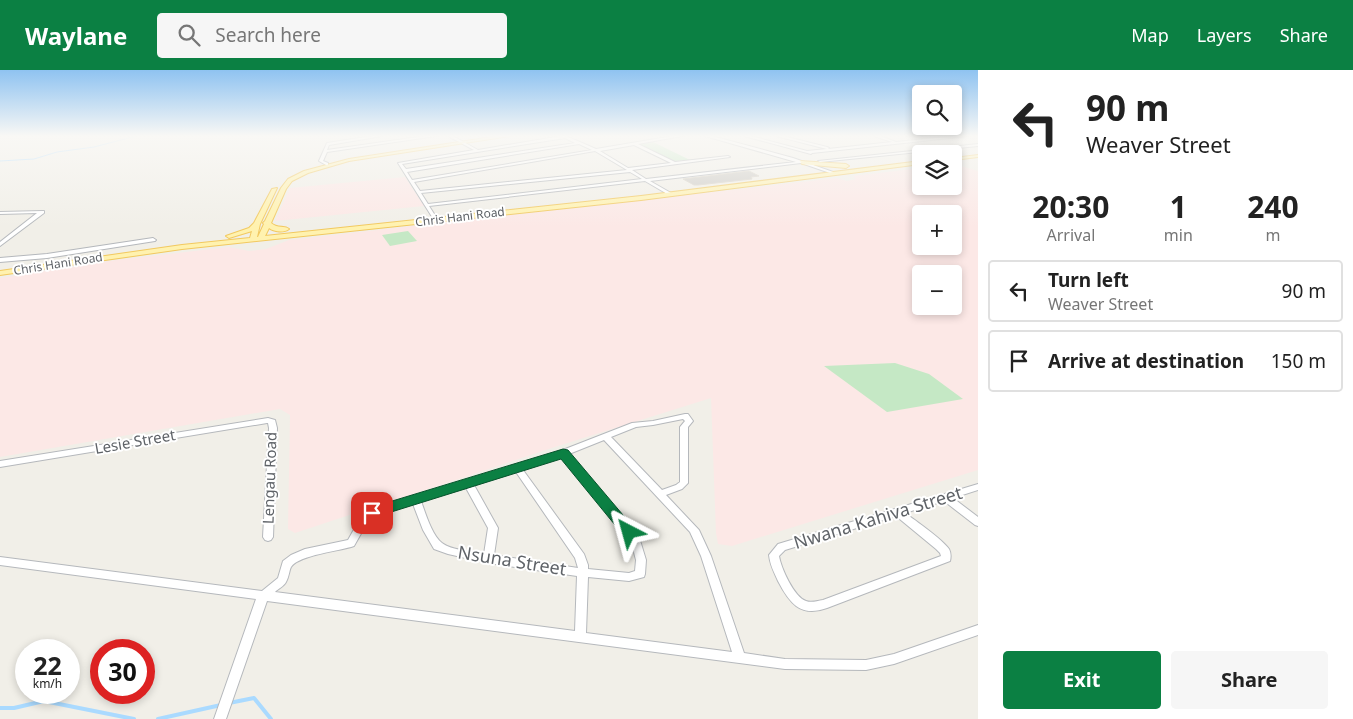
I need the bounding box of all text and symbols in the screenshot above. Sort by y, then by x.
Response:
search box [157,13,507,58]
text: Waylane [25,19,127,52]
icon: search [175,21,203,49]
text: Search here [215,22,321,48]
text: Map [1131,23,1169,47]
text: Layers [1197,23,1252,47]
text: Share [1280,23,1328,47]
text: 90 m [1086,84,1169,131]
map controls [912,85,962,315]
button: search [912,85,962,135]
icon: left [1003,90,1068,155]
text: Weaver Street [1086,129,1231,159]
button: layers [912,145,962,195]
text: 20:30 [1032,186,1109,227]
text: 1 [1170,186,1187,227]
text: 240 [1247,186,1299,227]
street label: Chris Hani Road [414,203,506,230]
button: + [912,205,962,255]
text: Arrival [1046,224,1095,246]
text: min [1164,224,1193,246]
text: m [1265,224,1280,246]
street label: Chris Hani Road [12,248,104,279]
button: − [912,265,962,315]
text: Turn left [1048,267,1129,293]
icon: left [1005,277,1033,305]
text: 90 m [1282,278,1326,304]
text: Weaver Street [1048,293,1153,315]
icon: arrive [1005,347,1033,375]
text: Arrive at destination [1048,348,1244,374]
text: 150 m [1271,348,1326,374]
street label: Lesie Street [93,424,177,458]
street label: Lengau Road [257,431,281,525]
street label: Nwana Kahiva Street [791,480,965,554]
pin [351,492,393,534]
icon: arrive [358,499,386,527]
position arrow [602,505,654,557]
street label: Nsuna Street [456,540,569,581]
speed limit sign: 30 [90,639,155,704]
text: 22 [33,648,62,682]
button: Exit [1003,651,1161,709]
button: Share [1171,651,1328,709]
text: km/h [33,675,62,692]

